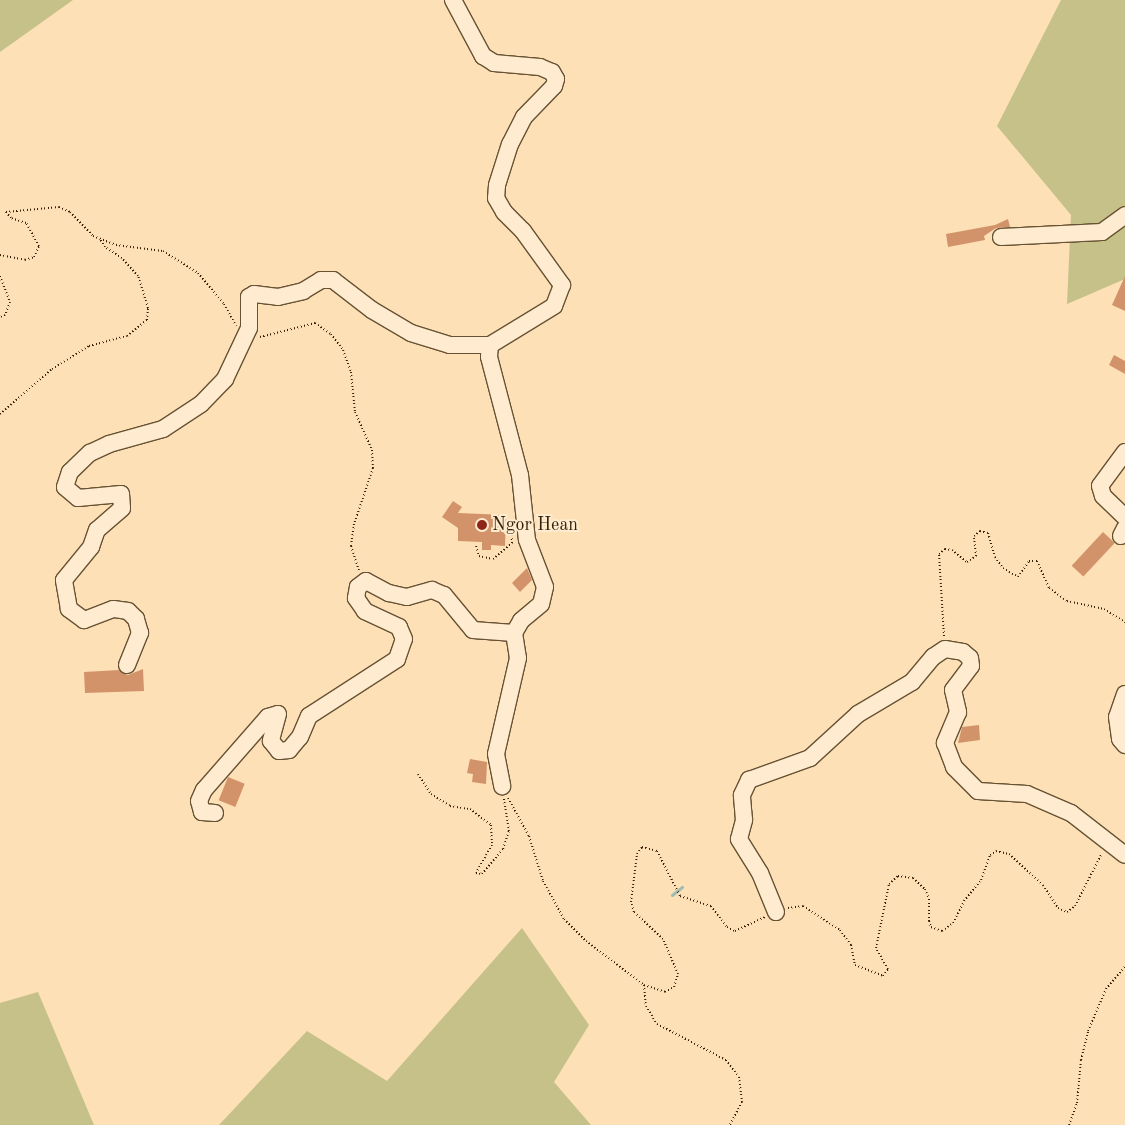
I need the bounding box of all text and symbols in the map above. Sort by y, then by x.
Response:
place label: Ngor Hean [492,514,578,536]
marker: Ngor Hean [476,519,488,531]

